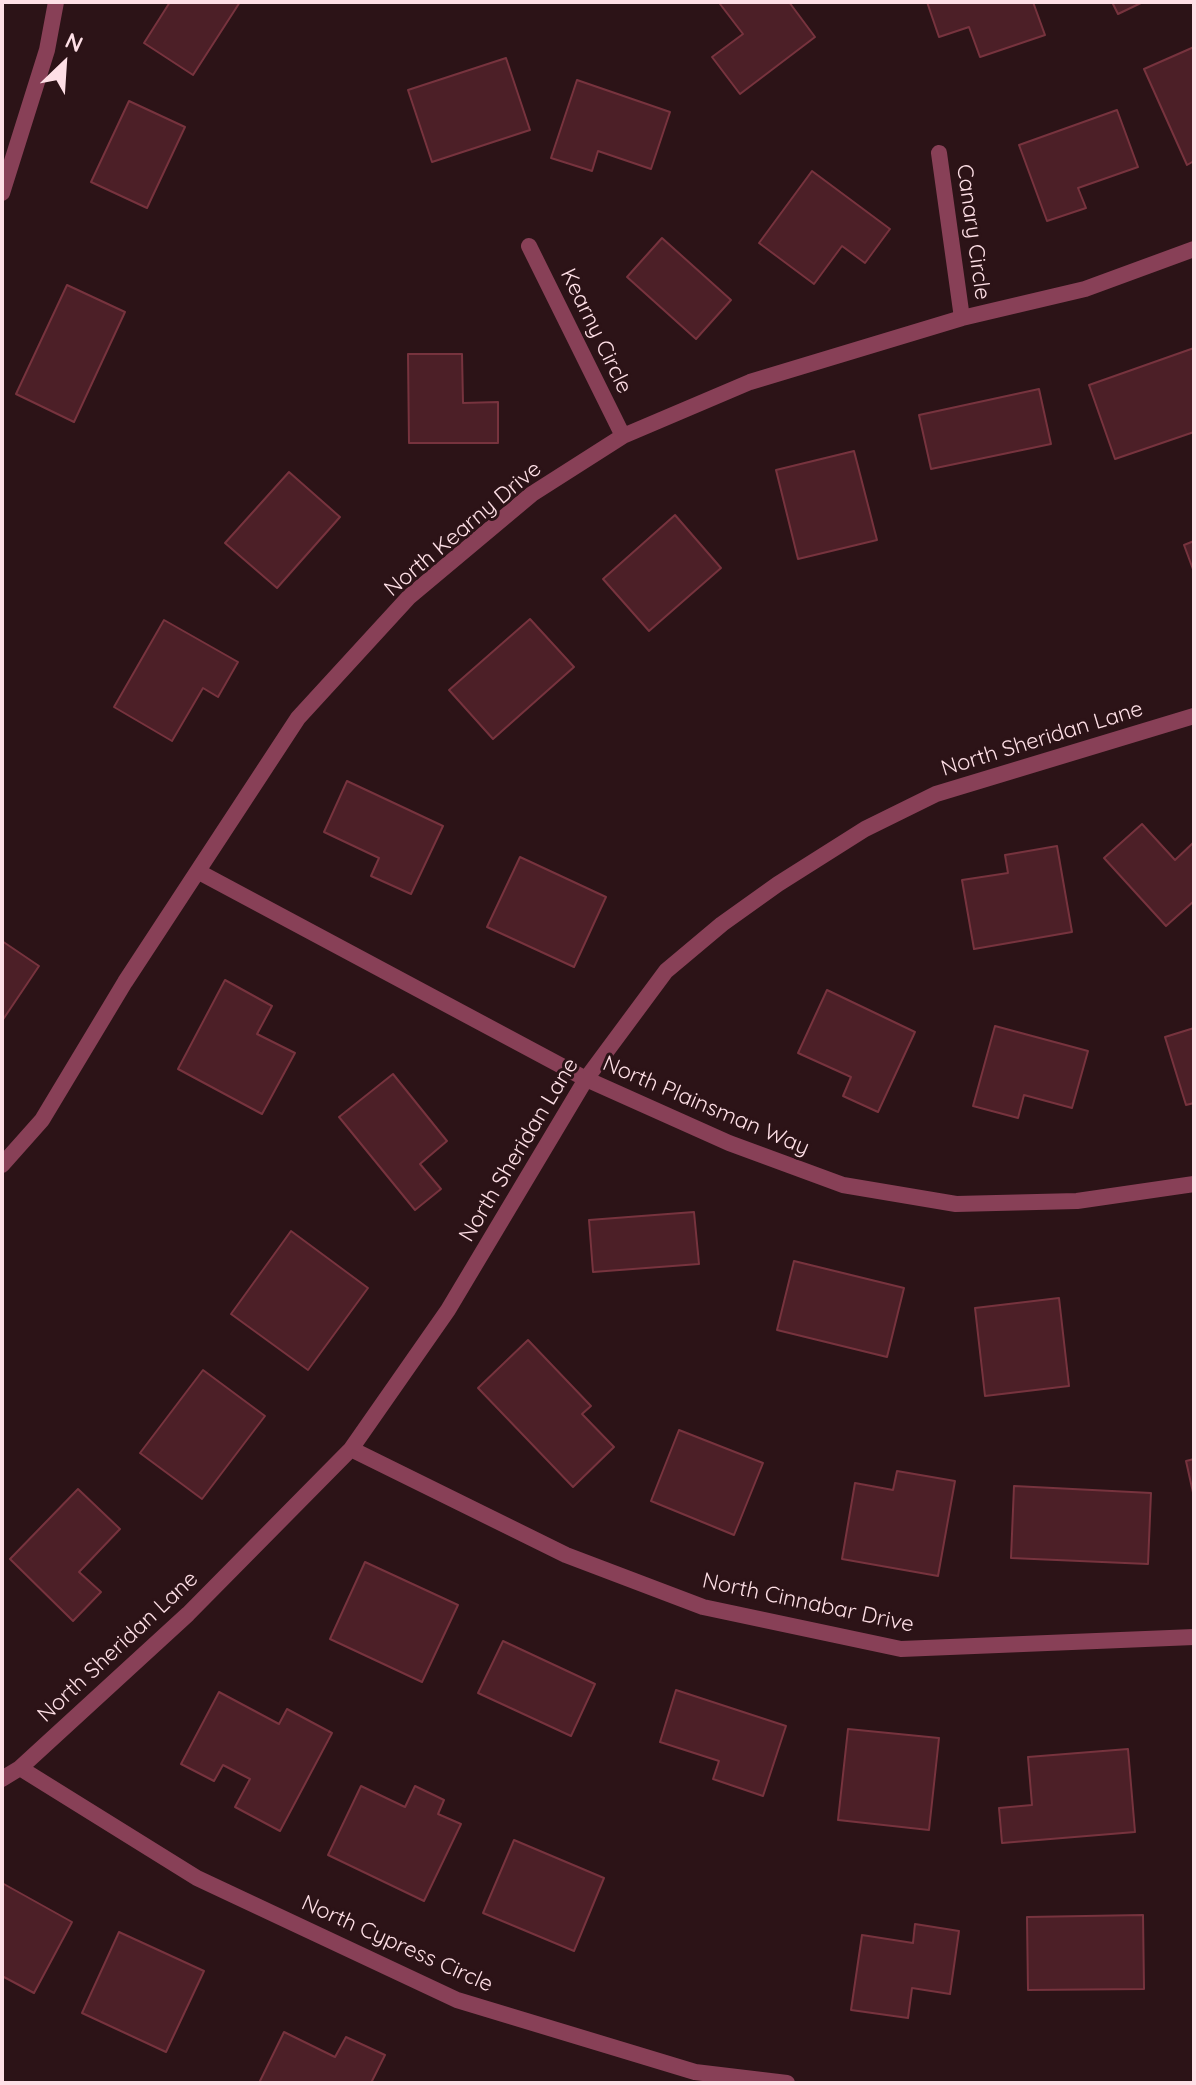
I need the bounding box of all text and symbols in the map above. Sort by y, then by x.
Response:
north arrow [24,24,104,104]
text: N [61,26,87,58]
street label: Canary Circle [950,163,996,301]
street label: Kearny Circle [554,264,638,398]
street label: North Kearny Drive [379,456,547,602]
street label: North Sheridan Lane [938,696,1146,782]
street label: North Plainsman Way [599,1050,813,1162]
street label: North Sheridan Lane [454,1053,584,1247]
street label: North Sheridan Lane [32,1566,204,1728]
street label: North Cinnabar Drive [700,1568,916,1638]
street label: North Cypress Circle [297,1890,497,1998]

